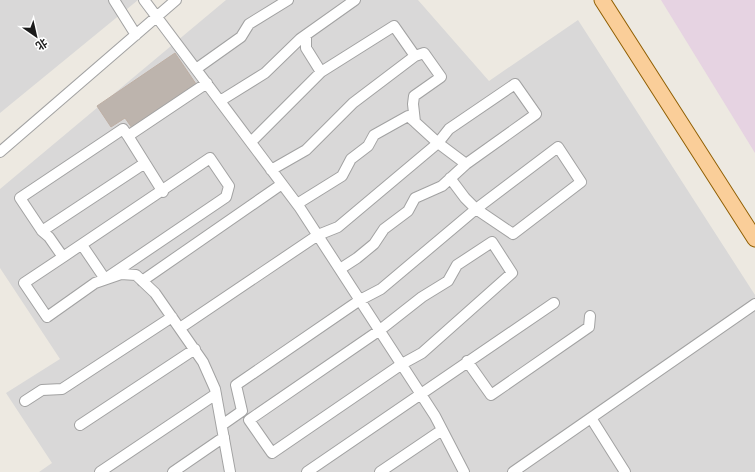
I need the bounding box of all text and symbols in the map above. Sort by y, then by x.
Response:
north arrow [16,16,56,56]
text: 北 [33,35,50,53]

